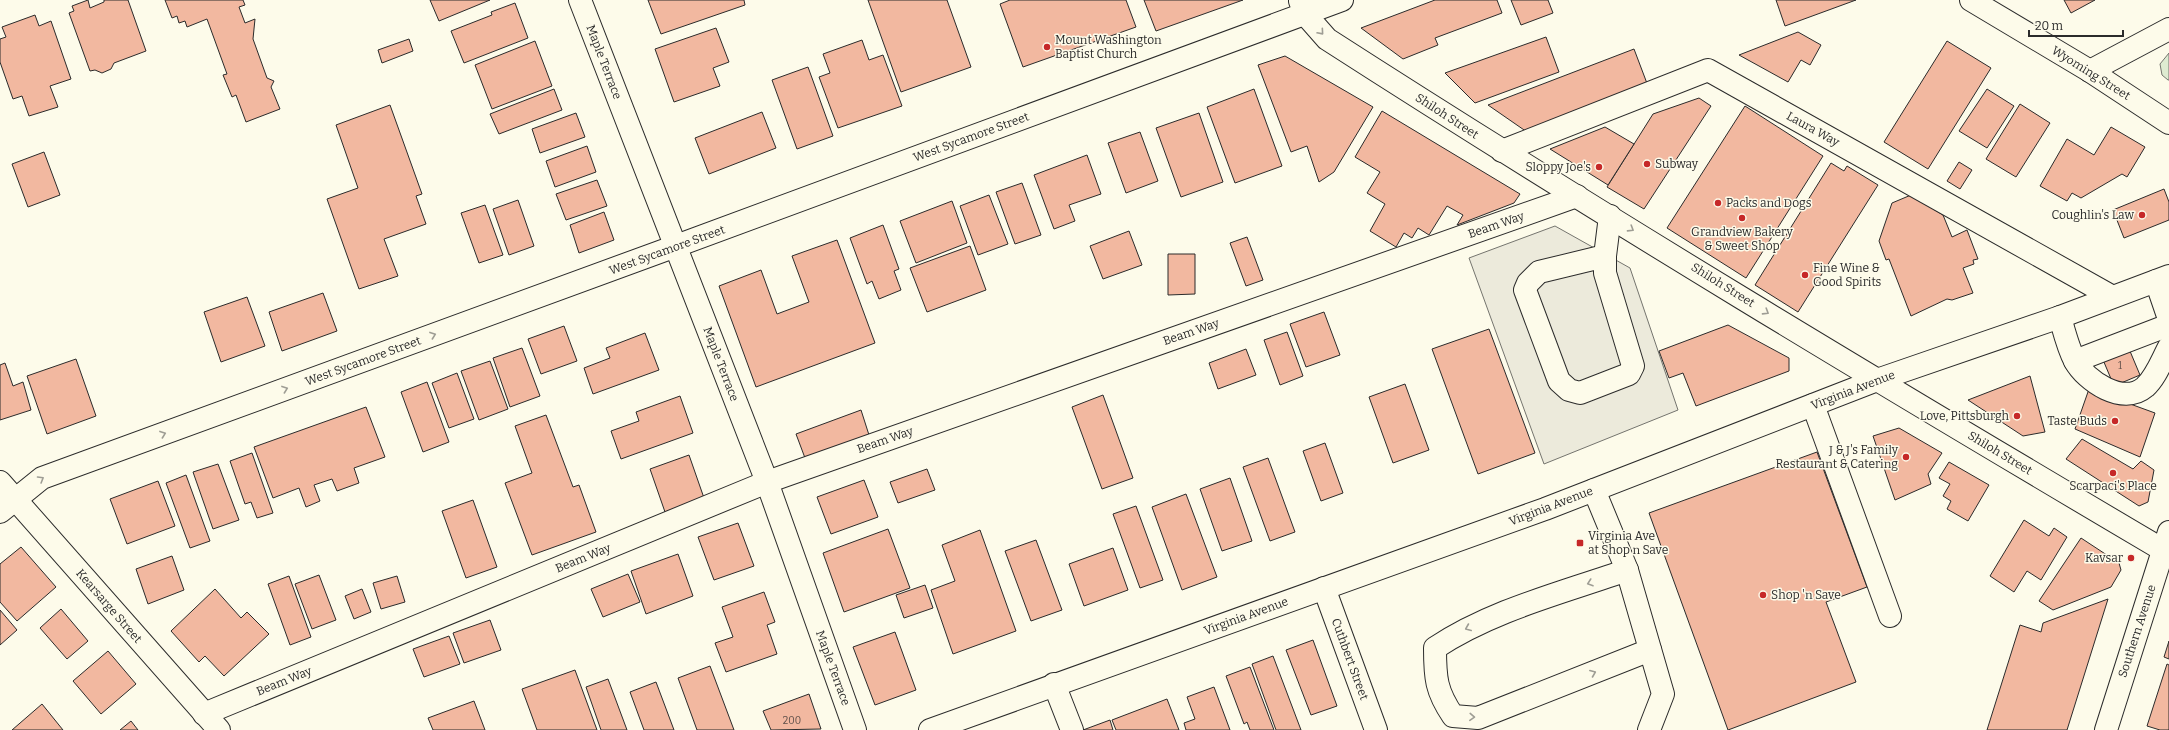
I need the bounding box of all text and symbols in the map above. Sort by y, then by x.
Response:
scale bar [2029,12,2123,38]
text: 20 m [2035,19,2064,33]
street label: Maple Terrace [583,23,625,101]
one-way arrow [1317,27,1324,35]
place label: Mount Washington Baptist Church [1055,33,1162,61]
marker: Mount Washington Baptist Church [1042,42,1052,52]
street label: Wyoming Street [2049,43,2133,103]
street label: Shiloh Street [1413,90,1482,142]
street label: West Sycamore Street [911,109,1031,164]
street label: Laura Way [1784,109,1842,150]
place label: Subway [1655,157,1699,171]
marker: Subway [1642,159,1652,169]
place label: Sloppy Joe's [1525,160,1591,174]
marker: Sloppy Joe's [1594,162,1604,172]
place label: Packs and Dogs [1726,196,1812,210]
marker: Packs and Dogs [1713,198,1723,208]
place label: Coughlin's Law [2052,208,2134,222]
street label: Beam Way [1466,209,1527,241]
marker: Coughlin's Law [2137,210,2147,220]
marker: Grandview Bakery & Sweet Shop [1737,213,1747,223]
street label: West Sycamore Street [607,222,727,277]
one-way arrow [1627,225,1634,232]
place label: Grandview Bakery & Sweet Shop [1691,225,1794,253]
street label: Shiloh Street [1689,260,1758,310]
place label: Fine Wine & Good Spirits [1813,261,1882,289]
marker: Fine Wine & Good Spirits [1800,270,1810,280]
one-way arrow [1762,307,1769,315]
street label: Beam Way [1161,316,1222,348]
street label: Maple Terrace [700,325,742,403]
one-way arrow [430,331,437,340]
street label: West Sycamore Street [303,333,423,388]
house number: 1 [2118,360,2122,372]
street label: Virginia Avenue [1809,368,1897,412]
one-way arrow [281,385,288,394]
place label: Love, Pittsburgh [1920,409,2010,423]
marker: Love, Pittsburgh [2012,411,2022,421]
place label: Taste Buds [2047,414,2107,428]
marker: Taste Buds [2110,416,2120,426]
street label: Beam Way [855,424,916,456]
street label: Shiloh Street [1965,428,2035,478]
one-way arrow [159,430,166,438]
place label: J & J's Family Restaurant & Catering [1775,443,1899,471]
marker: J & J's Family Restaurant & Catering [1901,452,1911,462]
marker: Scarpaci's Place [2108,468,2118,478]
one-way arrow [37,477,44,484]
place label: Scarpaci's Place [2069,479,2157,493]
street label: Virginia Avenue [1507,484,1595,528]
place label: Virginia Ave at Shop n Save [1588,529,1668,557]
marker: Virginia Ave at Shop n Save [1575,538,1585,548]
street label: Beam Way [553,540,613,575]
place label: Kavsar [2085,551,2124,565]
marker: Kavsar [2126,553,2136,563]
street label: Kearsarge Street [73,566,145,646]
one-way arrow [1586,578,1593,587]
street label: Southern Avenue [2115,583,2159,679]
place label: Shop 'n Save [1771,588,1841,602]
marker: Shop 'n Save [1758,590,1768,600]
street label: Virginia Avenue [1202,594,1290,638]
street label: Cuthbert Street [1329,616,1372,702]
one-way arrow [1465,624,1472,632]
street label: Maple Terrace [813,629,853,707]
street label: Beam Way [254,663,314,698]
one-way arrow [1590,670,1597,678]
one-way arrow [1469,713,1475,722]
house number: 200 [783,715,801,727]

